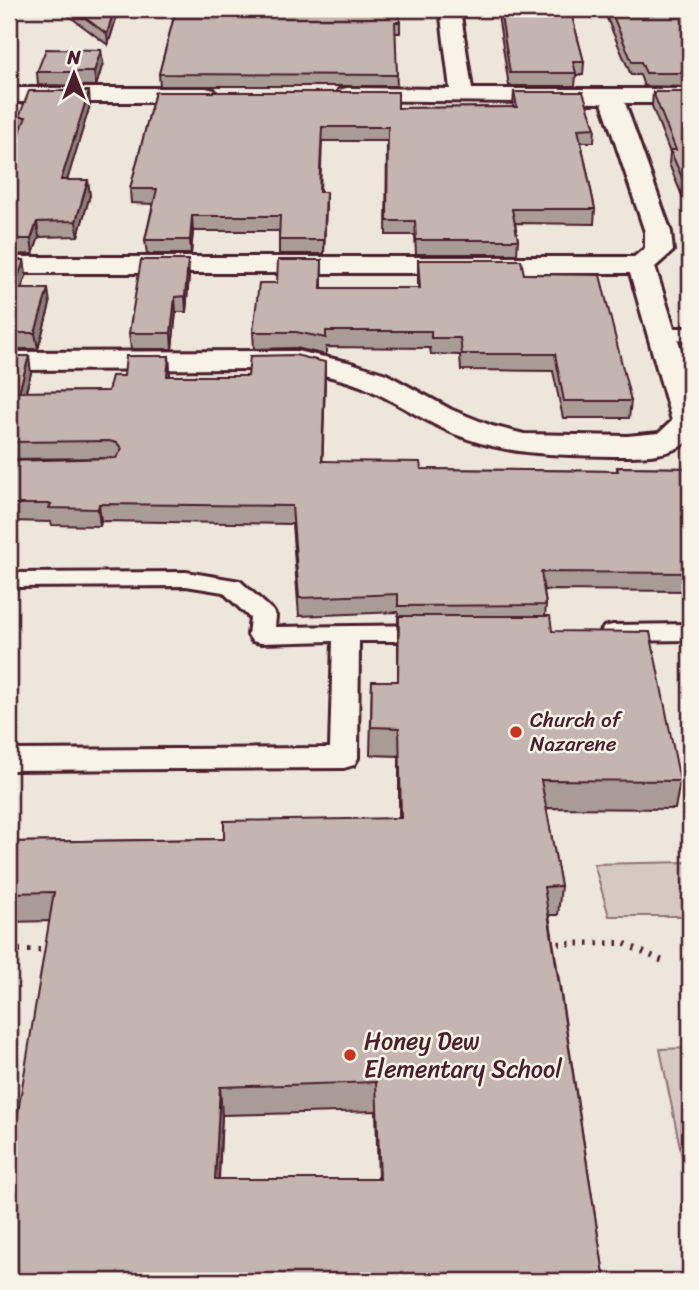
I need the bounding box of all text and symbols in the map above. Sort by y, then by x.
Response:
north arrow [38,38,108,108]
text: N [66,41,81,74]
place label: Church of Nazarene [530,701,624,763]
marker: Church of Nazarene [508,724,524,740]
place label: Honey Dew Elementary School [364,1020,563,1090]
marker: Honey Dew Elementary School [342,1047,358,1063]

